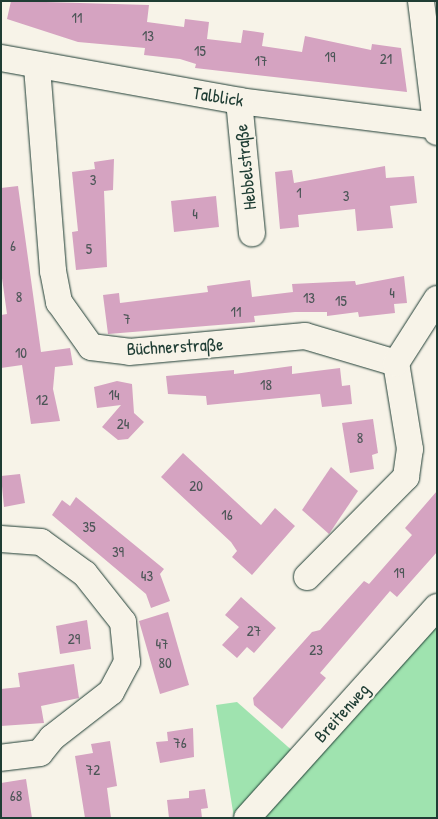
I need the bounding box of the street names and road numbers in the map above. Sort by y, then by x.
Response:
street label: Talblick [191,82,245,112]
street label: Hebbelstraße [231,123,261,211]
street label: Büchnerstraße [126,334,224,360]
street label: Breitenweg [310,679,374,747]

